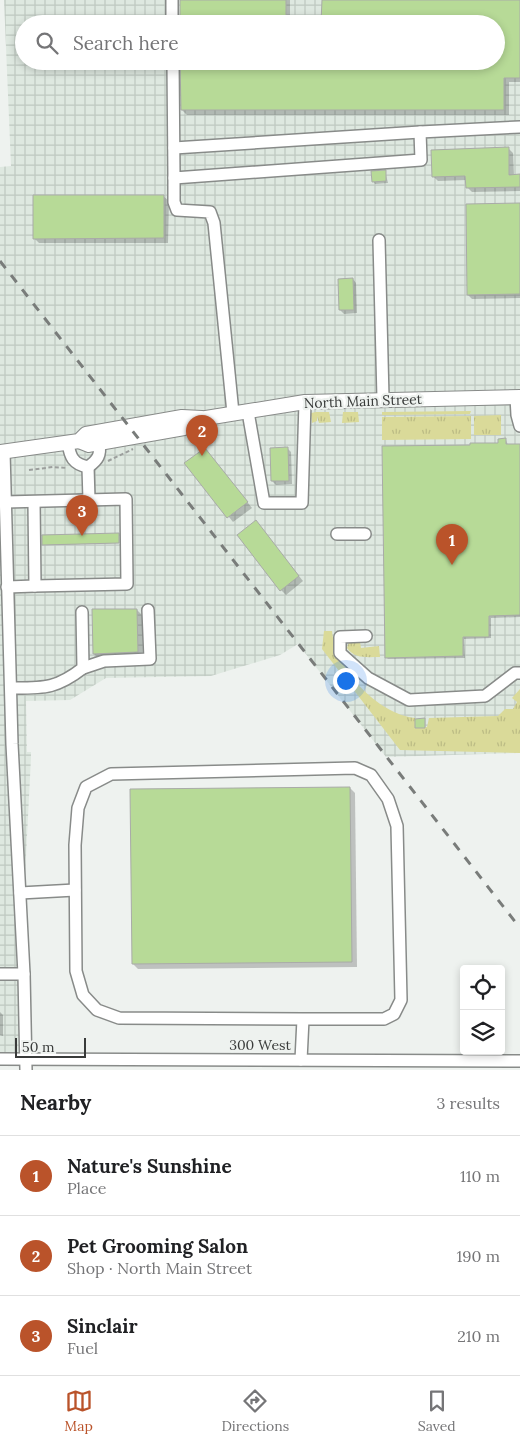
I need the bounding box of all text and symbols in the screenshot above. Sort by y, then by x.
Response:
search box [15,15,505,70]
icon: search [33,29,61,57]
text: Search here [73,31,179,55]
street label: North Main Street [304,390,423,412]
pin: 2 [186,415,218,456]
pin: 3 [66,495,98,536]
pin: 1 [436,524,468,565]
your location [333,668,359,694]
map controls [460,965,505,1055]
button: locate [460,965,505,1010]
button: layers [460,1010,505,1055]
scale bar [15,1035,86,1058]
street label: 300 West [229,1036,291,1054]
text: 50 m [22,1038,55,1056]
text: Nearby [20,1089,91,1116]
text: 3 results [436,1093,500,1113]
text: Nature's Sunshine [67,1154,232,1178]
text: 1 [33,1166,39,1186]
text: 110 m [460,1166,500,1186]
text: Place [67,1178,106,1198]
text: Pet Grooming Salon [67,1234,248,1258]
text: 2 [32,1246,40,1266]
text: 190 m [456,1246,500,1266]
text: Shop · North Main Street [67,1258,252,1278]
text: Sinclair [67,1314,138,1338]
text: 3 [32,1326,40,1346]
text: 210 m [457,1326,500,1346]
text: Fuel [67,1338,98,1358]
tab: Map [64,1387,93,1435]
tab: Directions [221,1387,289,1435]
tab: Saved [418,1387,456,1435]

